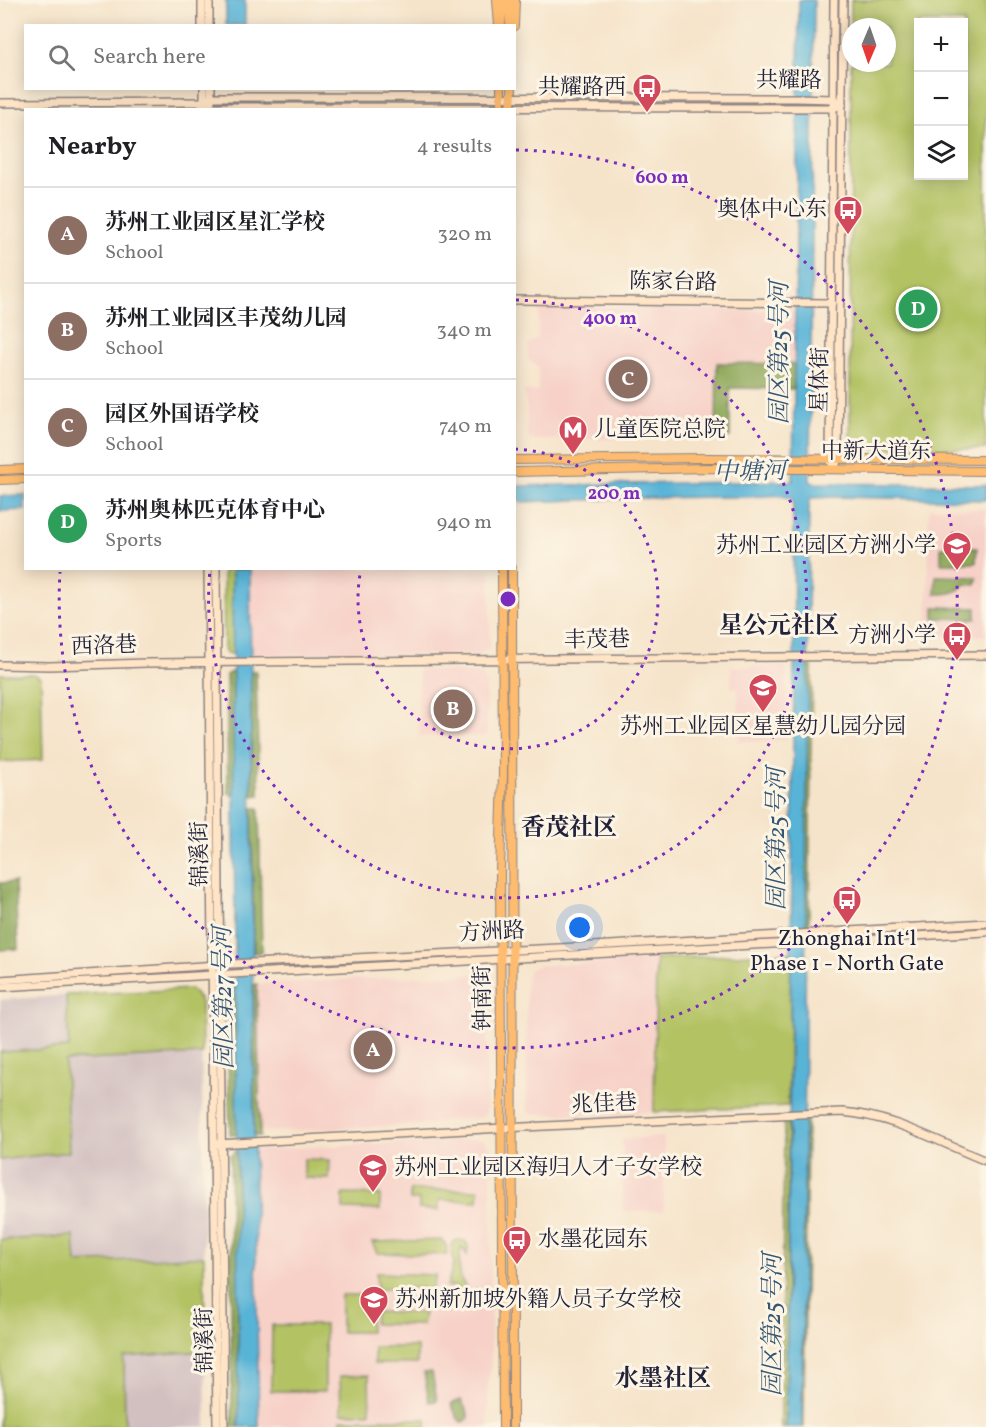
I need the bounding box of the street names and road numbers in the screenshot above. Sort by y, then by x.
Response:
street label: 共耀路 [756,66,822,97]
street label: 陈家台路 [629,267,717,299]
street label: 星体街 [805,347,837,413]
street label: 中新大道东 [821,437,931,468]
street label: 丰茂巷 [564,625,630,657]
street label: 西洛巷 [70,630,138,664]
street label: 锦溪街 [185,821,217,887]
street label: 方洲路 [458,916,526,950]
street label: 钟南街 [468,965,500,1031]
street label: 兆佳巷 [570,1088,638,1122]
street label: 锦溪街 [190,1307,222,1373]

